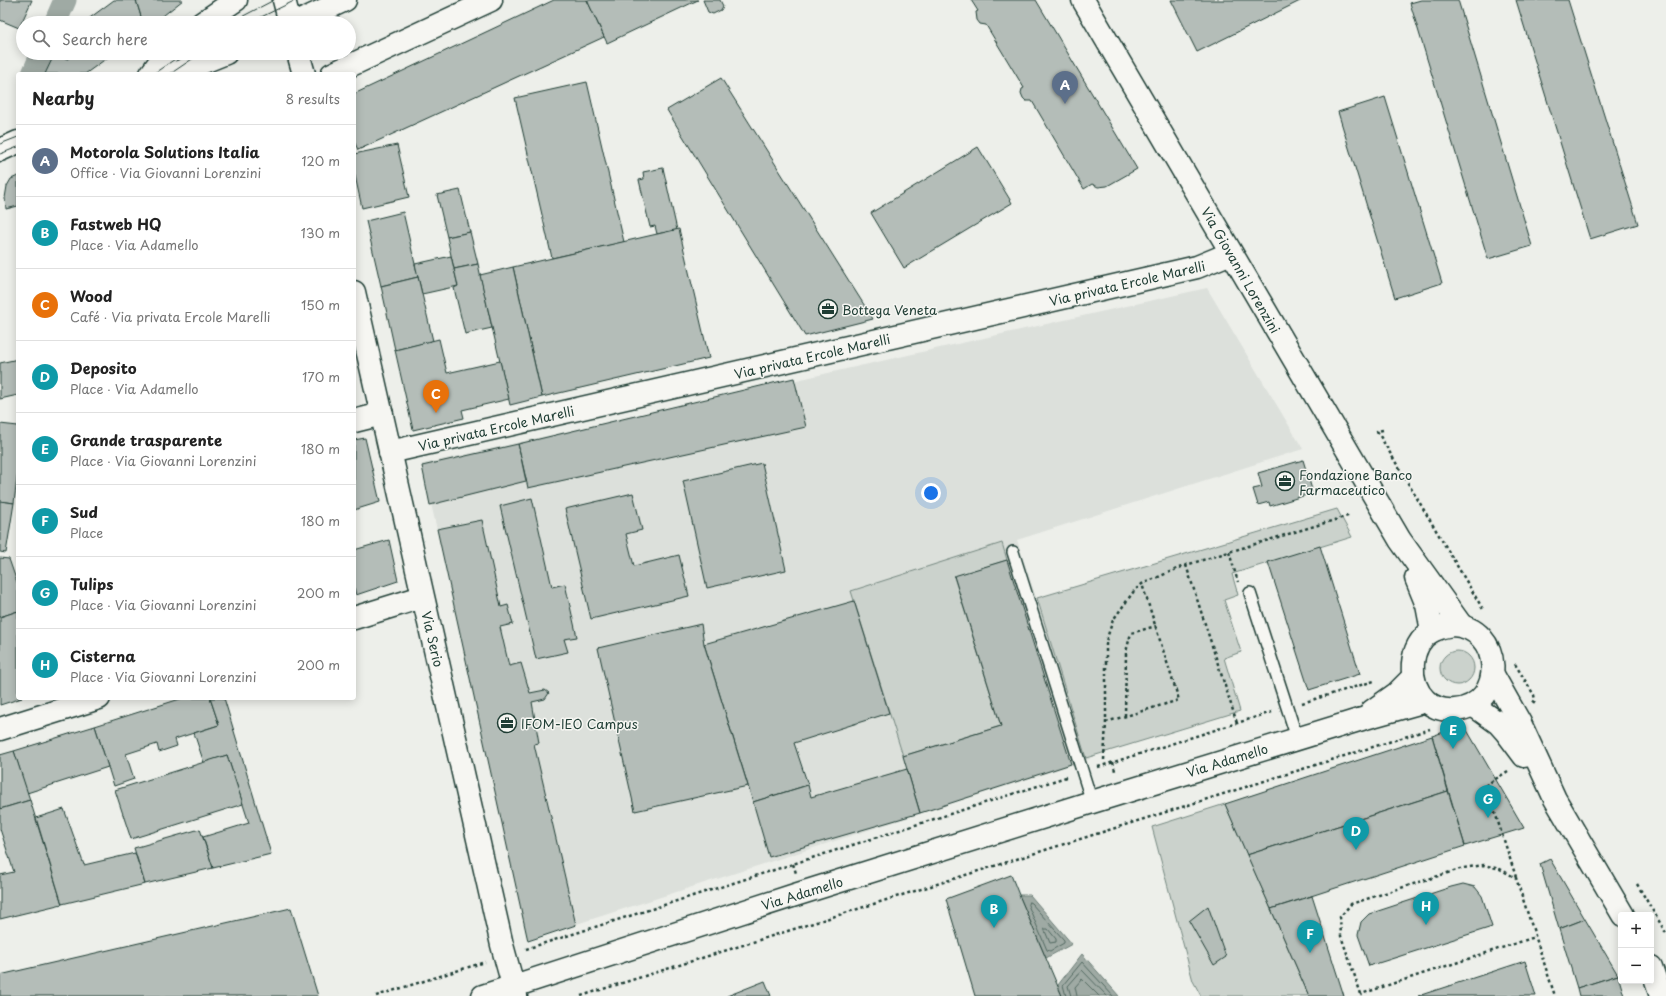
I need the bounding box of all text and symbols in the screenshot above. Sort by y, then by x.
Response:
search box [16,16,356,60]
icon: search [30,27,52,49]
text: Search here [62,27,148,50]
pin: A [1052,71,1078,104]
text: Nearby [32,85,94,111]
text: 8 results [286,89,340,108]
text: Motorola Solutions Italia [70,140,260,163]
text: A [40,151,50,170]
text: 120 m [301,151,340,170]
text: Office · Via Giovanni Lorenzini [70,163,261,182]
street label: Via Giovanni Lorenzini [1197,203,1285,337]
text: Fastweb HQ [70,212,161,235]
text: B [41,223,49,242]
text: 130 m [301,223,340,242]
text: Place · Via Adamello [70,235,198,254]
street label: Via privata Ercole Marelli [1047,256,1207,310]
text: Wood [70,284,112,307]
text: C [40,295,50,314]
text: 150 m [301,295,340,314]
office icon: Bottega Veneta [817,298,839,320]
place label: Bottega Veneta [842,300,938,319]
text: Café · Via privata Ercole Marelli [70,307,270,326]
street label: Via privata Ercole Marelli [732,329,892,383]
text: Deposito [70,356,137,379]
text: D [40,367,50,386]
text: 170 m [302,367,340,386]
text: Place · Via Adamello [70,379,198,398]
pin: C [423,380,449,413]
street label: Via privata Ercole Marelli [416,401,576,455]
text: Grande trasparente [70,428,222,451]
text: E [41,439,49,458]
text: 180 m [301,439,340,458]
text: Place · Via Giovanni Lorenzini [70,451,256,470]
place label: Fondazione Banco Farmaceutico [1299,465,1412,499]
office icon: Fondazione Banco Farmaceutico [1274,470,1296,492]
your location [921,483,941,503]
text: Sud [70,500,98,523]
text: F [41,511,49,530]
text: 180 m [301,511,340,530]
text: Place [70,523,103,542]
text: Tulips [70,572,113,595]
text: G [40,583,50,602]
text: 200 m [297,583,340,602]
text: Place · Via Giovanni Lorenzini [70,595,256,614]
street label: Via Serio [417,609,449,669]
text: Cisterna [70,644,136,667]
text: H [40,655,50,674]
text: 200 m [297,655,340,674]
text: Place · Via Giovanni Lorenzini [70,667,256,686]
office icon: IFOM-IEO Campus [496,712,518,734]
place label: IFOM-IEO Campus [521,714,638,733]
pin: E [1440,716,1466,749]
street label: Via Adamello [1184,739,1270,781]
pin: G [1475,785,1501,818]
pin: D [1343,817,1369,850]
street label: Via Adamello [759,872,845,914]
pin: H [1413,892,1439,925]
pin: B [981,895,1007,928]
map controls [1618,912,1654,984]
button: + [1618,912,1654,948]
pin: F [1297,920,1323,953]
button: − [1618,948,1654,984]

